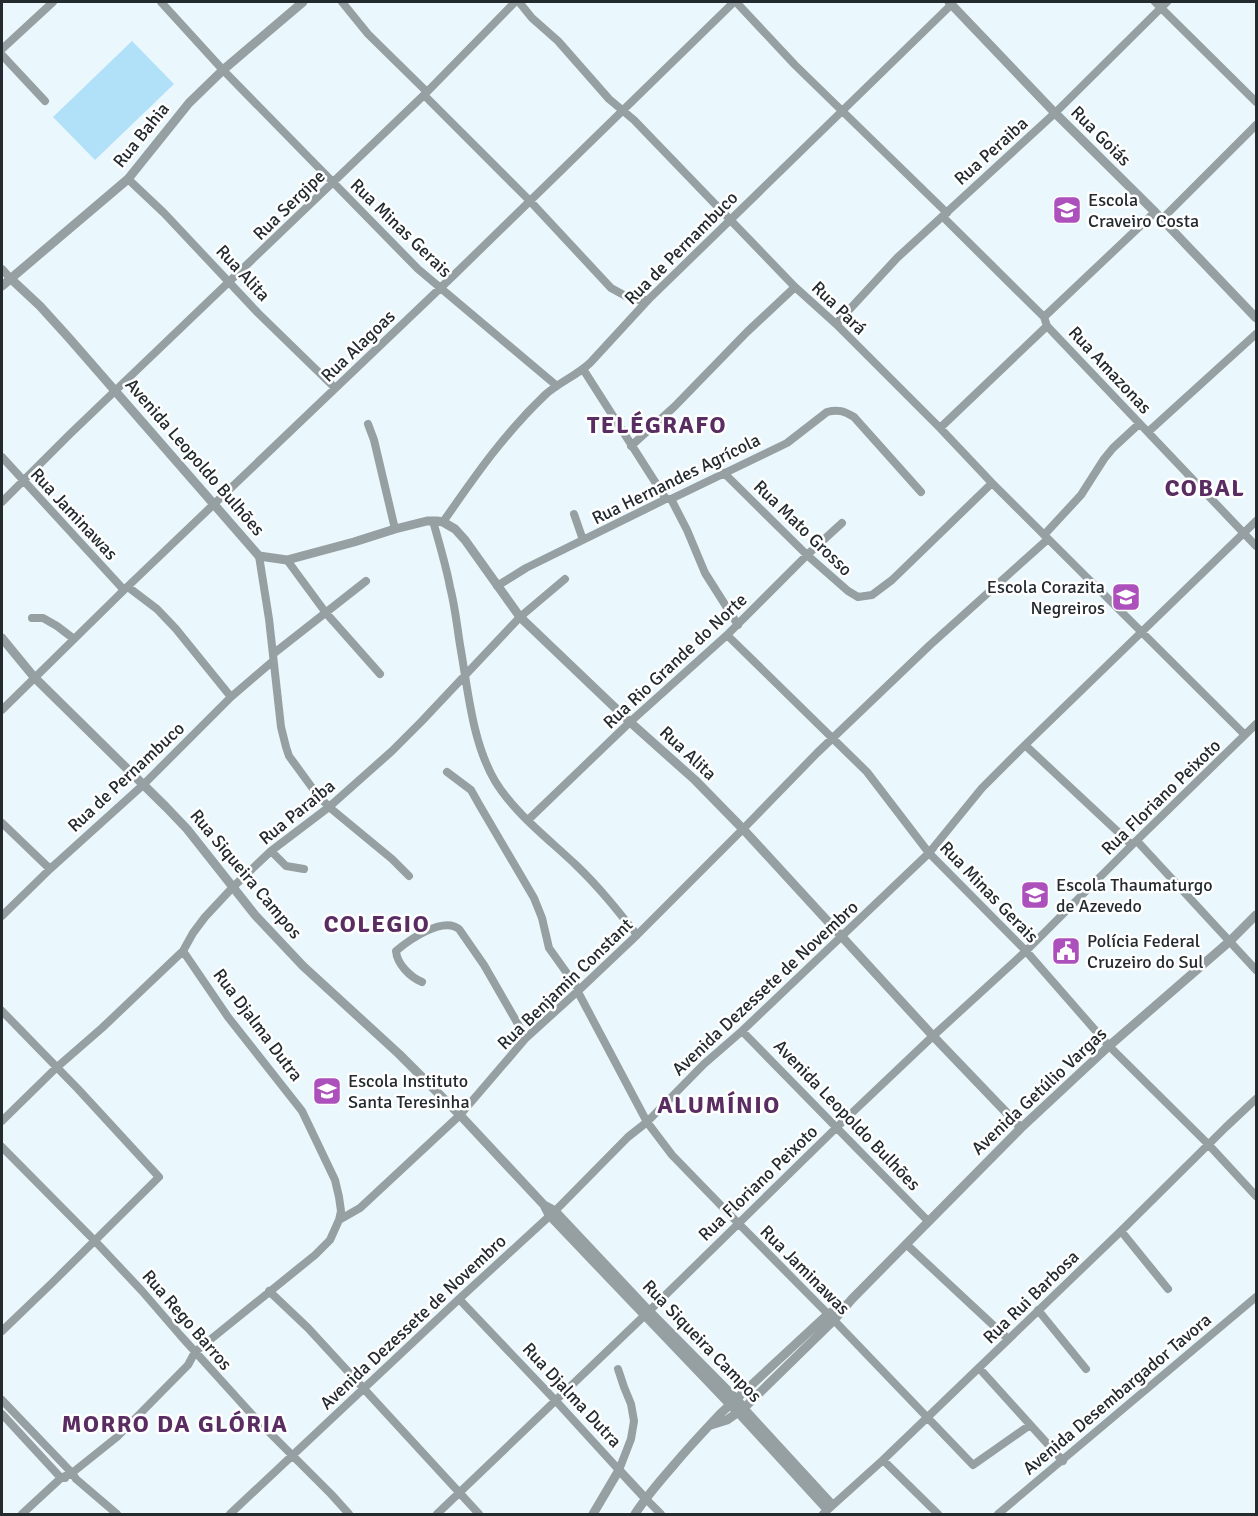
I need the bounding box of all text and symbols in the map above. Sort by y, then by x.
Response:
street label: Rua Bahia [108,98,174,172]
street label: Rua Goiás [1066,101,1136,171]
street label: Rua Peraiba [950,112,1032,190]
street label: Rua Sergipe [248,165,330,245]
street label: Rua Minas Gerais [346,174,456,282]
street label: Rua de Pernambuco [620,187,742,309]
place label: Escola Craveiro Costa [1088,189,1199,232]
school or university icon: Escola Craveiro Costa [1051,194,1083,226]
street label: Rua Alita [211,240,275,306]
street label: Rua Pará [807,276,871,340]
street label: Rua Alagoas [316,305,400,387]
street label: Rua Amazonas [1064,322,1156,418]
street label: Avenida Leopoldo Bulhões [121,374,269,540]
district label: TELÉGRAFO [587,410,727,440]
street label: Rua Hernandes Agrícola [588,429,764,529]
street label: Rua Jaminawas [26,463,122,565]
district label: COBAL [1165,473,1245,503]
street label: Rua Mato Grosso [749,475,857,581]
place label: Escola Corazita Negreiros [987,576,1105,619]
school or university icon: Escola Corazita Negreiros [1110,581,1142,613]
street label: Rua Rio Grande do Norte [599,589,751,733]
street label: Rua de Pernambuco [63,717,189,837]
street label: Rua Alita [655,721,721,785]
street label: Rua Floriano Peixoto [1097,734,1225,860]
street label: Rua Paraíba [255,775,339,849]
street label: Rua Siqueira Campos [186,805,307,943]
street label: Rua Minas Gerais [935,837,1043,947]
place label: Escola Thaumaturgo de Azevedo [1056,874,1213,917]
school or university icon: Escola Thaumaturgo de Azevedo [1019,879,1051,911]
street label: Avenida Dezessete de Novembro [667,896,863,1080]
district label: COLEGIO [324,909,430,939]
street label: Rua Benjamin Constant [493,914,637,1054]
place label: Polícia Federal Cruzeiro do Sul [1087,930,1204,973]
public building icon: Polícia Federal Cruzeiro do Sul [1050,935,1082,967]
street label: Rua Djalma Dutra [209,964,307,1086]
street label: Avenida Getúlio Vargas [967,1023,1111,1159]
street label: Avenida Leopoldo Bulhões [769,1035,925,1195]
place label: Escola Instituto Santa Teresinha [348,1070,470,1113]
school or university icon: Escola Instituto Santa Teresinha [311,1075,343,1107]
district label: ALUMÍNIO [657,1090,781,1120]
street label: Rua Floriano Peixoto [694,1120,822,1246]
street label: Rua Jaminawas [756,1221,855,1320]
street label: Avenida Dezessete de Novembro [315,1230,511,1414]
street label: Rua Rui Barbosa [978,1246,1084,1348]
street label: Rua Rego Barros [137,1265,237,1375]
street label: Rua Siqueira Campos [638,1275,766,1407]
street label: Avenida Desembargador Tavora [1018,1309,1216,1479]
street label: Rua Djalma Dutra [518,1338,626,1452]
district label: MORRO DA GLÓRIA [62,1409,288,1439]

